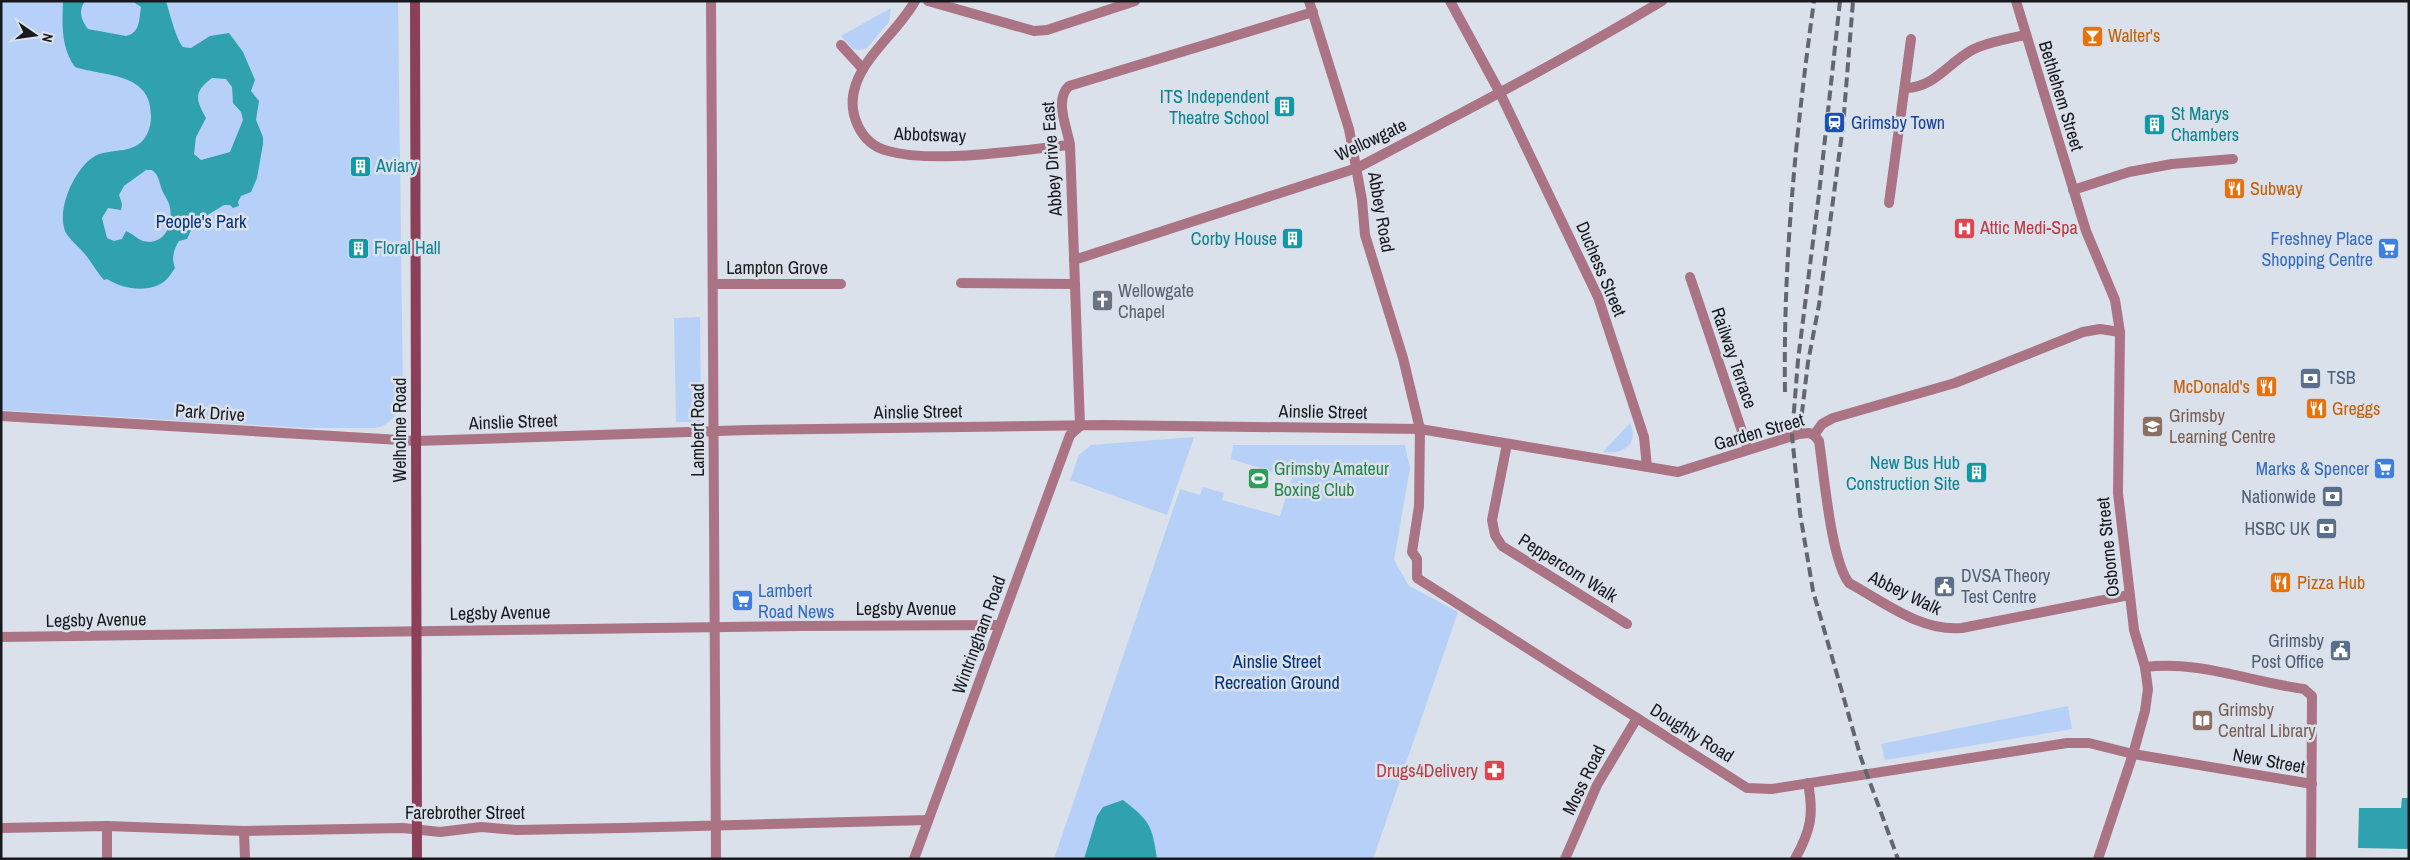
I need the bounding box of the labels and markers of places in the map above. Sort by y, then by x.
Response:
place label: Walter's [2108,23,2160,48]
bar icon: Walter's [2080,24,2104,48]
place label: ITS Independent Theatre School [1160,84,1269,130]
building icon: ITS Independent Theatre School [1273,95,1297,119]
place label: St Marys Chambers [2171,101,2239,147]
place label: Grimsby Town [1851,110,1945,135]
station icon: Grimsby Town [1823,111,1847,135]
building icon: St Marys Chambers [2143,112,2167,136]
place label: Aviary [375,153,418,178]
building icon: Aviary [348,154,372,178]
place label: Subway [2250,176,2303,201]
restaurant icon: Subway [2222,177,2246,201]
place label: Attic Medi-Spa [1979,215,2078,240]
hospital icon: Attic Medi-Spa [1952,216,1976,240]
place label: Corby House [1191,226,1277,251]
place label: Freshney Place Shopping Centre [2261,226,2373,272]
building icon: Corby House [1281,227,1305,251]
place label: Floral Hall [374,235,440,260]
building icon: Floral Hall [346,236,370,260]
supermarket icon: Freshney Place Shopping Centre [2377,237,2401,261]
place label: Wellowgate Chapel [1118,278,1194,324]
church icon: Wellowgate Chapel [1090,289,1114,313]
place label: TSB [2327,365,2356,390]
bank icon: TSB [2299,366,2323,390]
place label: McDonald's [2173,374,2250,399]
restaurant icon: McDonald's [2254,375,2278,399]
place label: Greggs [2332,396,2380,421]
restaurant icon: Greggs [2304,397,2328,421]
place label: Grimsby Learning Centre [2169,403,2276,449]
school or university icon: Grimsby Learning Centre [2141,414,2165,438]
place label: New Bus Hub Construction Site [1846,450,1960,496]
place label: Grimsby Amateur Boxing Club [1274,456,1389,502]
place label: Marks & Spencer [2256,456,2369,481]
supermarket icon: Marks & Spencer [2373,457,2397,481]
building icon: New Bus Hub Construction Site [1964,461,1988,485]
sports icon: Grimsby Amateur Boxing Club [1246,467,1270,491]
place label: Nationwide [2241,484,2316,509]
bank icon: Nationwide [2320,485,2344,509]
place label: HSBC UK [2244,516,2310,541]
bank icon: HSBC UK [2314,517,2338,541]
place label: DVSA Theory Test Centre [1961,563,2051,609]
place label: Pizza Hub [2297,570,2365,595]
restaurant icon: Pizza Hub [2269,571,2293,595]
public building icon: DVSA Theory Test Centre [1933,574,1957,598]
place label: Lambert Road News [758,578,834,624]
supermarket icon: Lambert Road News [730,589,754,613]
place label: Grimsby Post Office [2251,628,2325,674]
public building icon: Grimsby Post Office [2328,639,2352,663]
place label: Grimsby Central Library [2218,697,2316,743]
library icon: Grimsby Central Library [2190,708,2214,732]
place label: Drugs4Delivery [1376,758,1479,783]
pharmacy icon: Drugs4Delivery [1482,759,1506,783]

